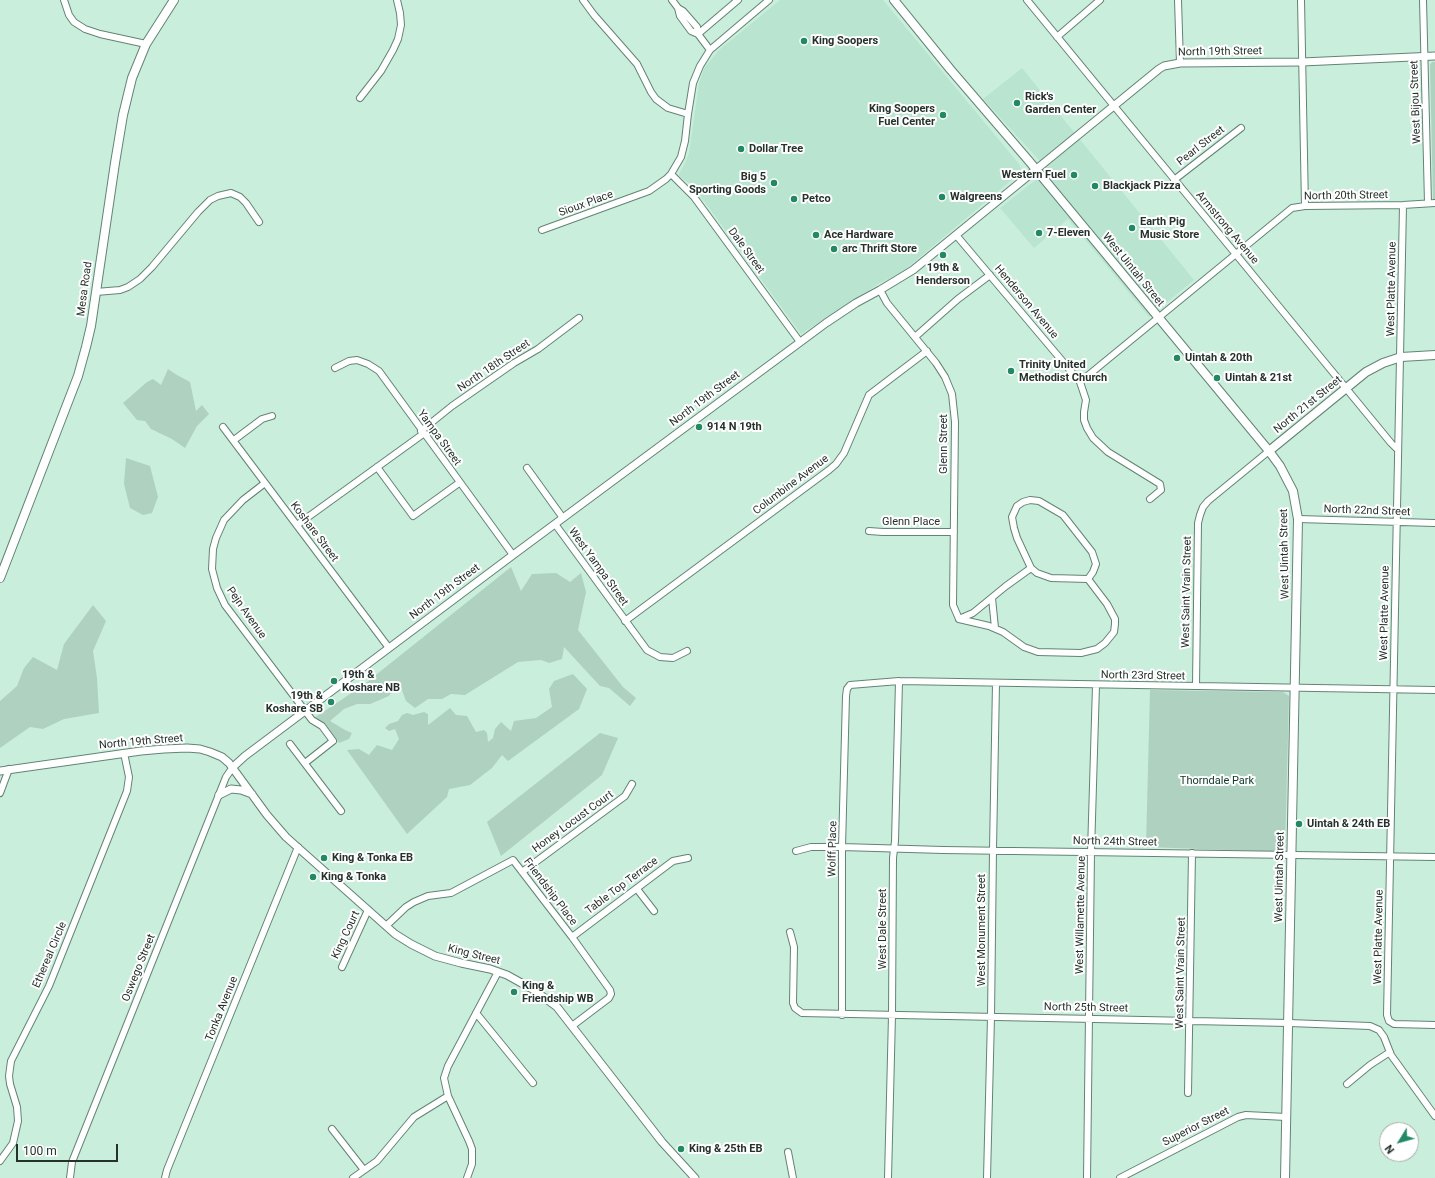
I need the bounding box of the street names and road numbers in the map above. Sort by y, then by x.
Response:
street label: North 19th Street [1178,45,1262,59]
street label: West Bijou Street [1408,60,1424,144]
street label: Pearl Street [1175,123,1227,169]
street label: Sioux Place [557,188,615,220]
street label: Armstrong Avenue [1193,189,1261,267]
street label: North 20th Street [1304,189,1388,203]
street label: Dale Street [725,225,767,277]
street label: West Uintah Street [1099,231,1167,309]
street label: West Platte Avenue [1385,242,1399,336]
street label: Mesa Road [75,261,95,317]
street label: Henderson Avenue [991,262,1061,342]
street label: North 18th Street [455,337,533,395]
street label: North 19th Street [667,368,743,430]
street label: North 21st Street [1271,373,1345,437]
street label: Yampa Street [414,408,464,468]
street label: Glenn Street [937,414,951,474]
street label: Columbine Avenue [751,452,831,518]
street label: Koshare Street [287,499,341,565]
street label: North 22nd Street [1323,503,1411,519]
street label: West Uintah Street [1278,509,1292,599]
street label: Glenn Place [882,515,940,529]
street label: West Yampa Street [565,525,631,609]
street label: West Saint Vrain Street [1179,536,1195,648]
street label: North 19th Street [407,561,483,623]
street label: West Platte Avenue [1378,566,1392,660]
street label: Pejn Avenue [223,585,269,641]
street label: North 23rd Street [1101,669,1185,683]
street label: North 19th Street [98,732,184,752]
street label: Honey Locust Court [530,788,616,856]
street label: Wolff Place [826,821,840,877]
street label: West Uintah Street [1273,832,1287,922]
street label: North 24th Street [1073,835,1157,849]
street label: Table Top Terrace [583,854,661,918]
street label: Friendship Place [520,856,580,928]
street label: West Willamette Avenue [1073,856,1089,974]
street label: West Monument Street [975,874,989,986]
street label: West Dale Street [876,889,890,969]
street label: West Platte Avenue [1372,890,1386,984]
street label: King Court [329,909,363,961]
street label: West Saint Vrain Street [1173,917,1189,1029]
street label: Ethereal Circle [30,920,70,990]
street label: Oswego Street [119,932,159,1004]
street label: King Street [446,942,502,968]
street label: Tonka Avenue [203,975,241,1043]
street label: North 25th Street [1044,1001,1128,1015]
street label: Superior Street [1161,1105,1231,1149]

